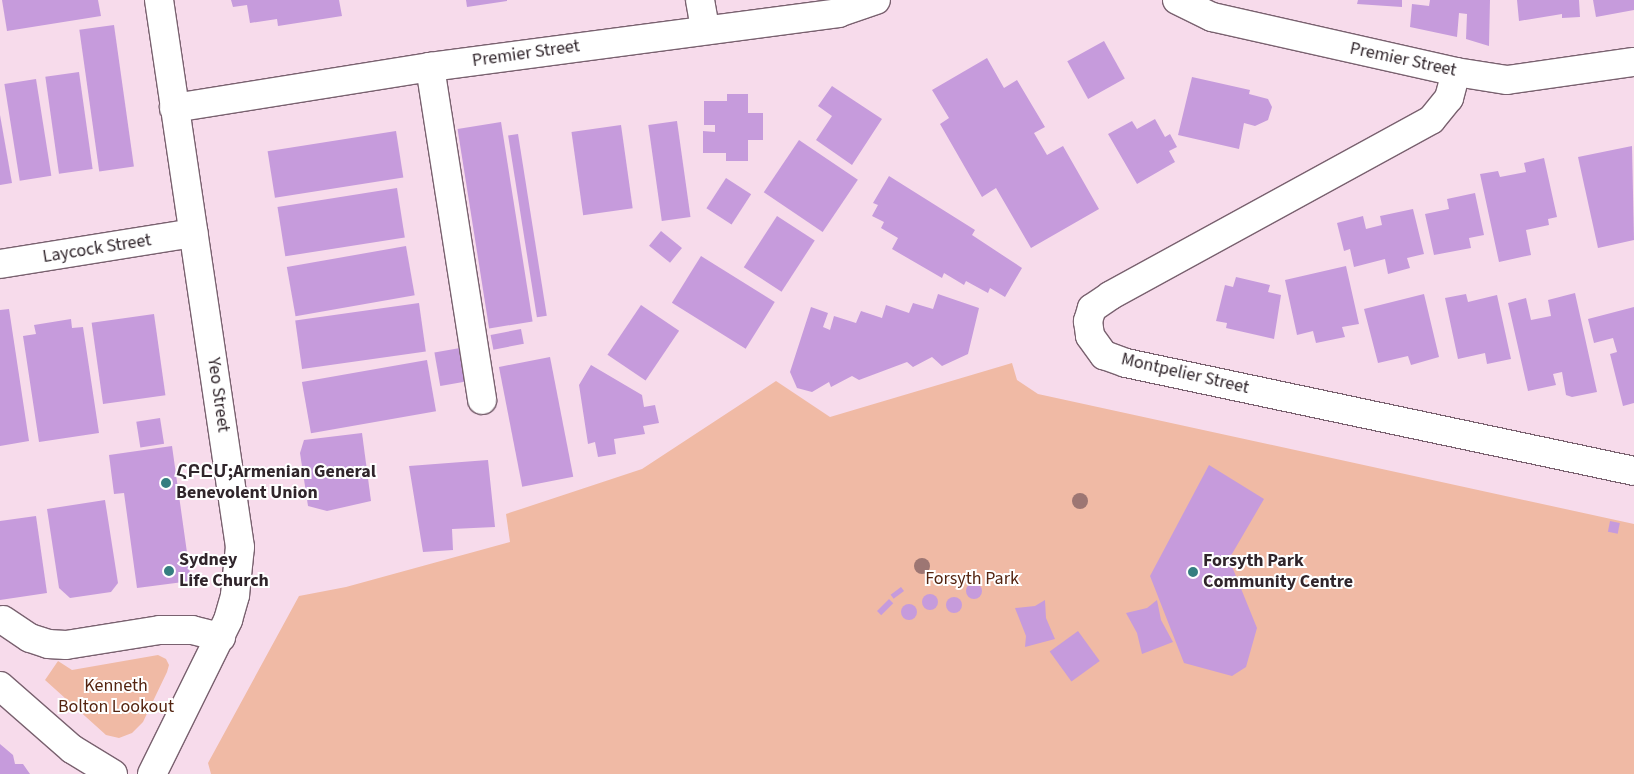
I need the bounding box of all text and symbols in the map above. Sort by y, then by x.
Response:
street label: Premier Street [471,36,581,72]
street label: Premier Street [1348,38,1458,82]
street label: Laycock Street [41,230,153,268]
street label: Montpelier Street [1119,349,1251,399]
street label: Yeo Street [202,356,234,434]
place label: ՀԲԸՄ;Armenian General Benevolent Union [176,462,376,504]
marker: ՀԲԸՄ;Armenian General Benevolent Union [160,477,172,489]
place label: Sydney Life Church [179,550,269,592]
place label: Forsyth Park Community Centre [1203,551,1353,594]
marker: Sydney Life Church [163,565,175,577]
marker: Forsyth Park Community Centre [1187,566,1199,578]
park label: Forsyth Park [925,568,1019,590]
park label: Kenneth Bolton Lookout [58,676,174,719]

